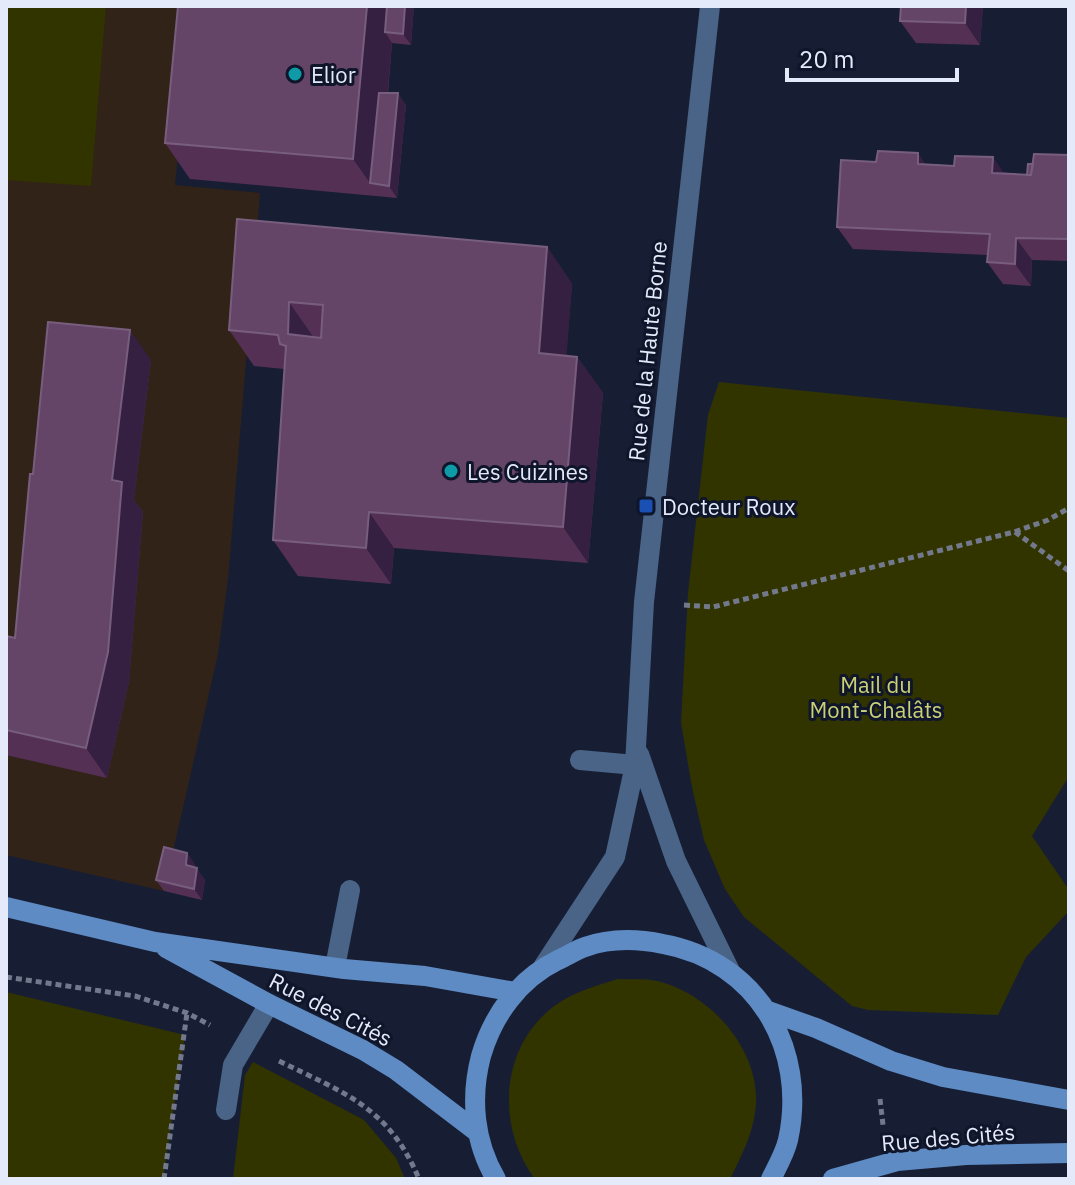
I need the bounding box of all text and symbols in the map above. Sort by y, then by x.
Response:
scale bar [787,32,957,82]
text: 20 m [799,43,854,75]
place label: Elior [311,60,356,89]
marker: Elior [286,65,304,83]
street label: Rue de la Haute Borne [621,240,673,462]
place label: Les Cuizines [467,457,588,486]
marker: Les Cuizines [442,462,460,480]
place label: Docteur Roux [662,492,795,521]
marker: Docteur Roux [637,497,655,515]
park label: Mail du Mont-Chalâts [809,670,943,724]
street label: Rue des Cités [265,966,397,1052]
street label: Rue des Cités [880,1117,1016,1157]

